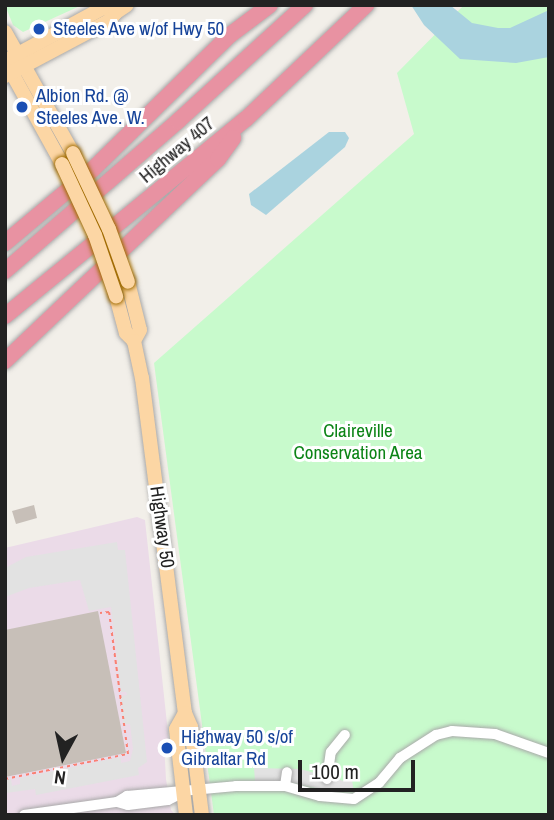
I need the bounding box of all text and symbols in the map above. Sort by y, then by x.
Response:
place label: Steeles Ave w/of Hwy 50 [53,18,225,40]
marker: Steeles Ave w/of Hwy 50 [31,21,47,37]
place label: Albion Rd. @ Steeles Ave. W. [36,85,146,129]
marker: Albion Rd. @ Steeles Ave. W. [14,99,30,115]
street label: Highway 407 [135,112,219,188]
park label: Claireville Conservation Area [293,420,423,464]
street label: Highway 50 [145,485,179,569]
north arrow [28,722,98,792]
place label: Highway 50 s/of Gibraltar Rd [181,726,293,770]
marker: Highway 50 s/of Gibraltar Rd [159,740,175,756]
scale bar [302,746,419,790]
text: 100 m [311,757,359,786]
text: N [53,764,67,791]

